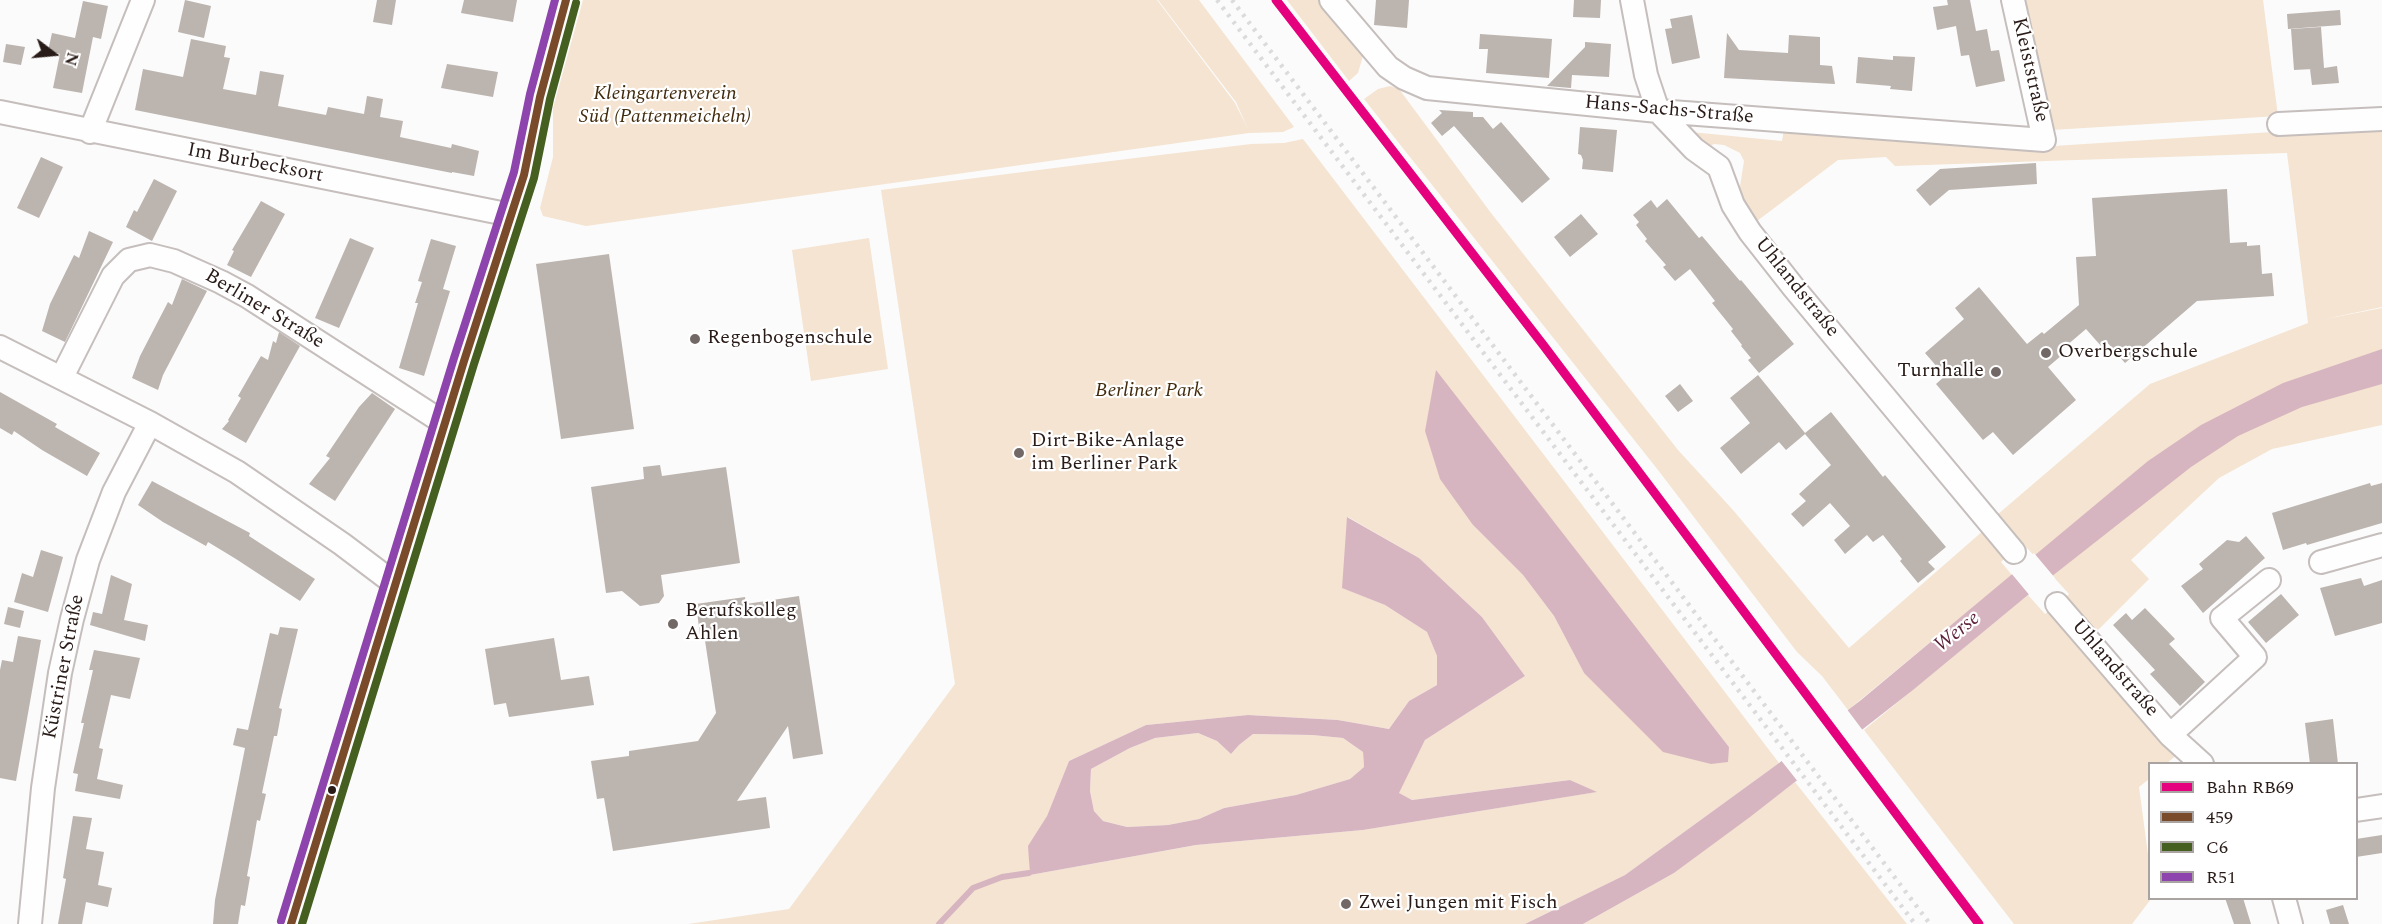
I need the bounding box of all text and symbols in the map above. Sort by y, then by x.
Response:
street label: Kleiststraße [2005,15,2053,125]
north arrow [24,24,84,84]
text: N [58,49,85,69]
park label: Kleingartenverein Süd (Pattenmeicheln) [579,83,751,130]
street label: Hans-Sachs-Straße [1583,92,1755,130]
street label: Im Burbecksort [185,139,325,189]
street label: Uhlandstraße [1748,233,1844,343]
street label: Berliner Straße [200,265,328,355]
place label: Regenbogenschule [707,327,873,351]
marker: Regenbogenschule [688,332,702,346]
place label: Overbergschule [2058,341,2198,365]
marker: Overbergschule [2039,346,2053,360]
place label: Turnhalle [1897,360,1984,384]
marker: Turnhalle [1989,365,2003,379]
park label: Berliner Park [1095,380,1203,404]
place label: Dirt-Bike-Anlage im Berliner Park [1031,430,1184,477]
marker: Dirt-Bike-Anlage im Berliner Park [1012,446,1026,460]
street label: Küstriner Straße [39,593,91,741]
place label: Berufskolleg Ahlen [685,600,797,647]
water label: Werse [1930,607,1986,659]
street label: Uhlandstraße [2065,615,2163,723]
marker: Berufskolleg Ahlen [666,617,680,631]
legend [2148,762,2358,900]
text: Bahn RB69 [2206,774,2294,801]
unlabelled marker [326,784,338,796]
text: 459 [2206,804,2233,831]
text: C6 [2206,834,2228,861]
text: R51 [2206,864,2236,891]
place label: Zwei Jungen mit Fisch [1358,892,1558,916]
marker: Zwei Jungen mit Fisch [1339,897,1353,911]

